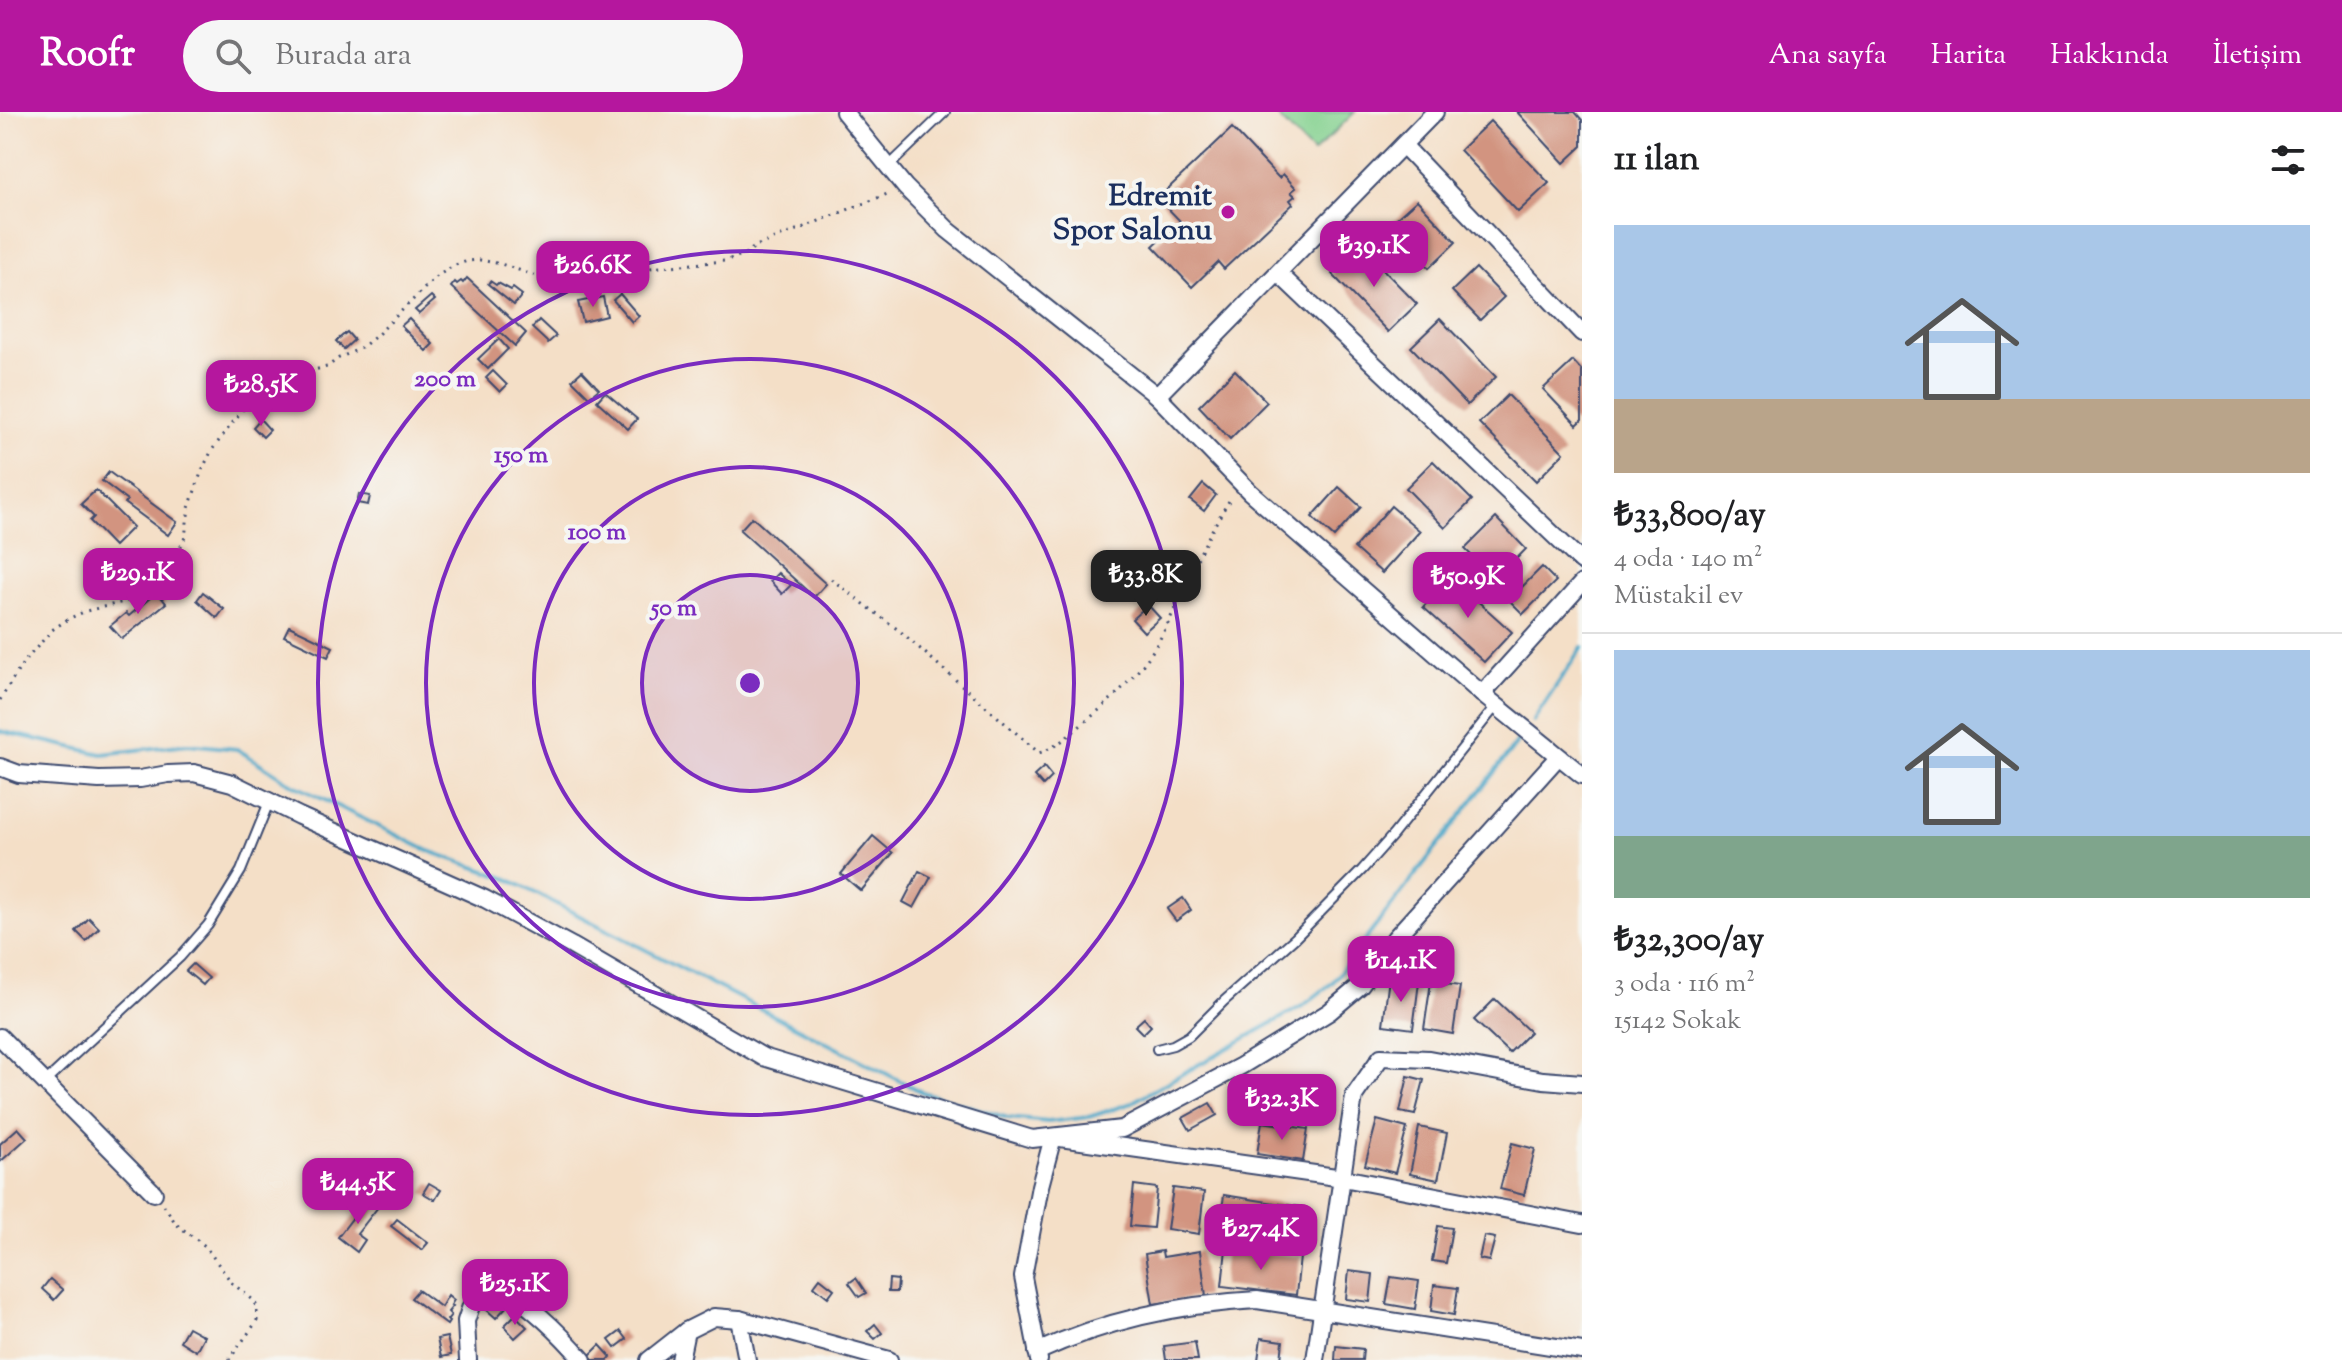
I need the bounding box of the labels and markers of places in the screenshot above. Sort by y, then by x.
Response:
place label: Edremit Spor Salonu [1053,176,1213,253]
marker: Edremit Spor Salonu [1219,203,1237,221]
pin: ₺39.1K [1309,221,1439,289]
pin: ₺26.6K [528,241,658,309]
pin: ₺28.5K [196,360,326,428]
pin: ₺29.1K [73,548,203,616]
pin: ₺33.8K [1081,550,1211,618]
pin: ₺50.9K [1403,552,1533,620]
centre of rings [736,669,764,697]
pin: ₺14.1K [1336,936,1466,1004]
pin: ₺32.3K [1217,1074,1347,1142]
pin: ₺44.5K [293,1158,423,1226]
pin: ₺27.4K [1196,1204,1326,1272]
pin: ₺25.1K [450,1259,580,1327]

